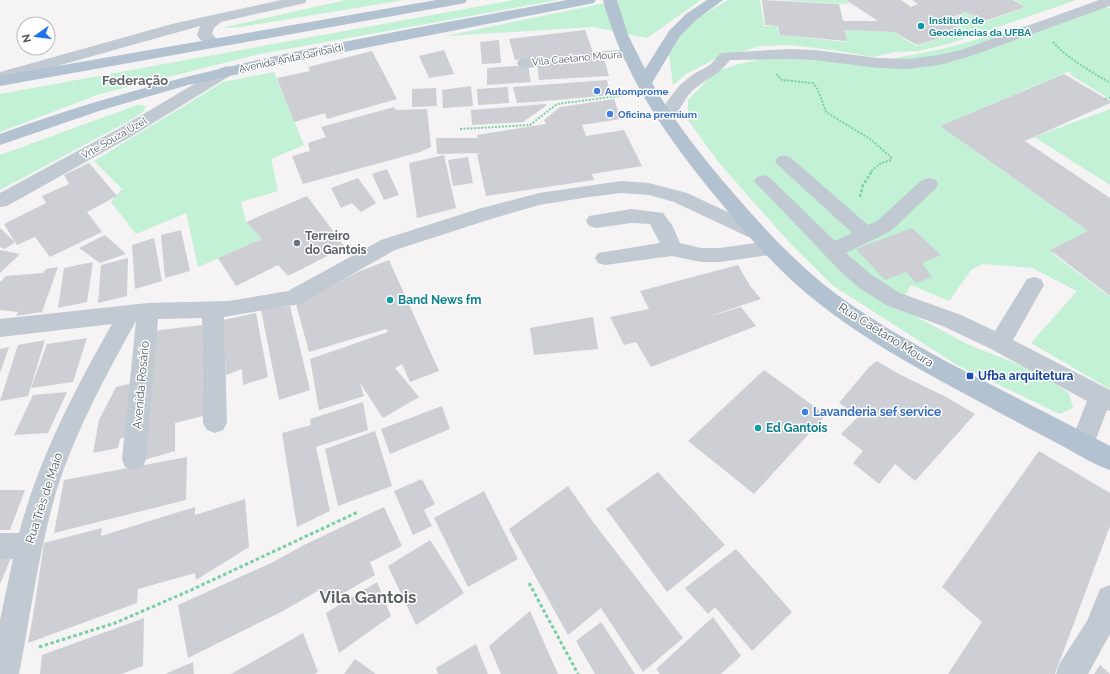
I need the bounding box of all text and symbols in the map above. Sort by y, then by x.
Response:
place label: Instituto de Geociências da UFBA [929,15,1031,38]
north arrow [16,16,56,56]
marker: Instituto de Geociências da UFBA [916,21,926,31]
text: N [19,33,34,44]
street label: Avenida Anita Garibaldi [238,42,344,74]
street label: Vila Caetano Moura [531,49,623,67]
district label: Federação [102,73,168,88]
marker: Automprome [592,86,602,96]
place label: Automprome [605,86,668,97]
marker: Oficina premium [605,109,615,119]
place label: Oficina premium [618,109,697,120]
street label: Vrte Souza Uzel [79,115,149,161]
place label: Terreiro do Gantois [305,229,367,257]
marker: Terreiro do Gantois [292,238,302,248]
place label: Band News fm [398,293,481,307]
marker: Band News fm [385,295,395,305]
street label: Rua Caetano Moura [836,300,936,370]
street label: Avenida Rosário [130,340,152,430]
place label: Ufba arquitetura [978,369,1074,383]
marker: Ufba arquitetura [965,371,975,381]
place label: Lavanderia sef service [813,405,941,419]
marker: Lavanderia sef service [800,407,810,417]
place label: Ed Gantois [766,421,827,435]
marker: Ed Gantois [753,423,763,433]
street label: Rua Três de Maio [23,451,65,545]
district label: Vila Gantois [320,587,416,607]

